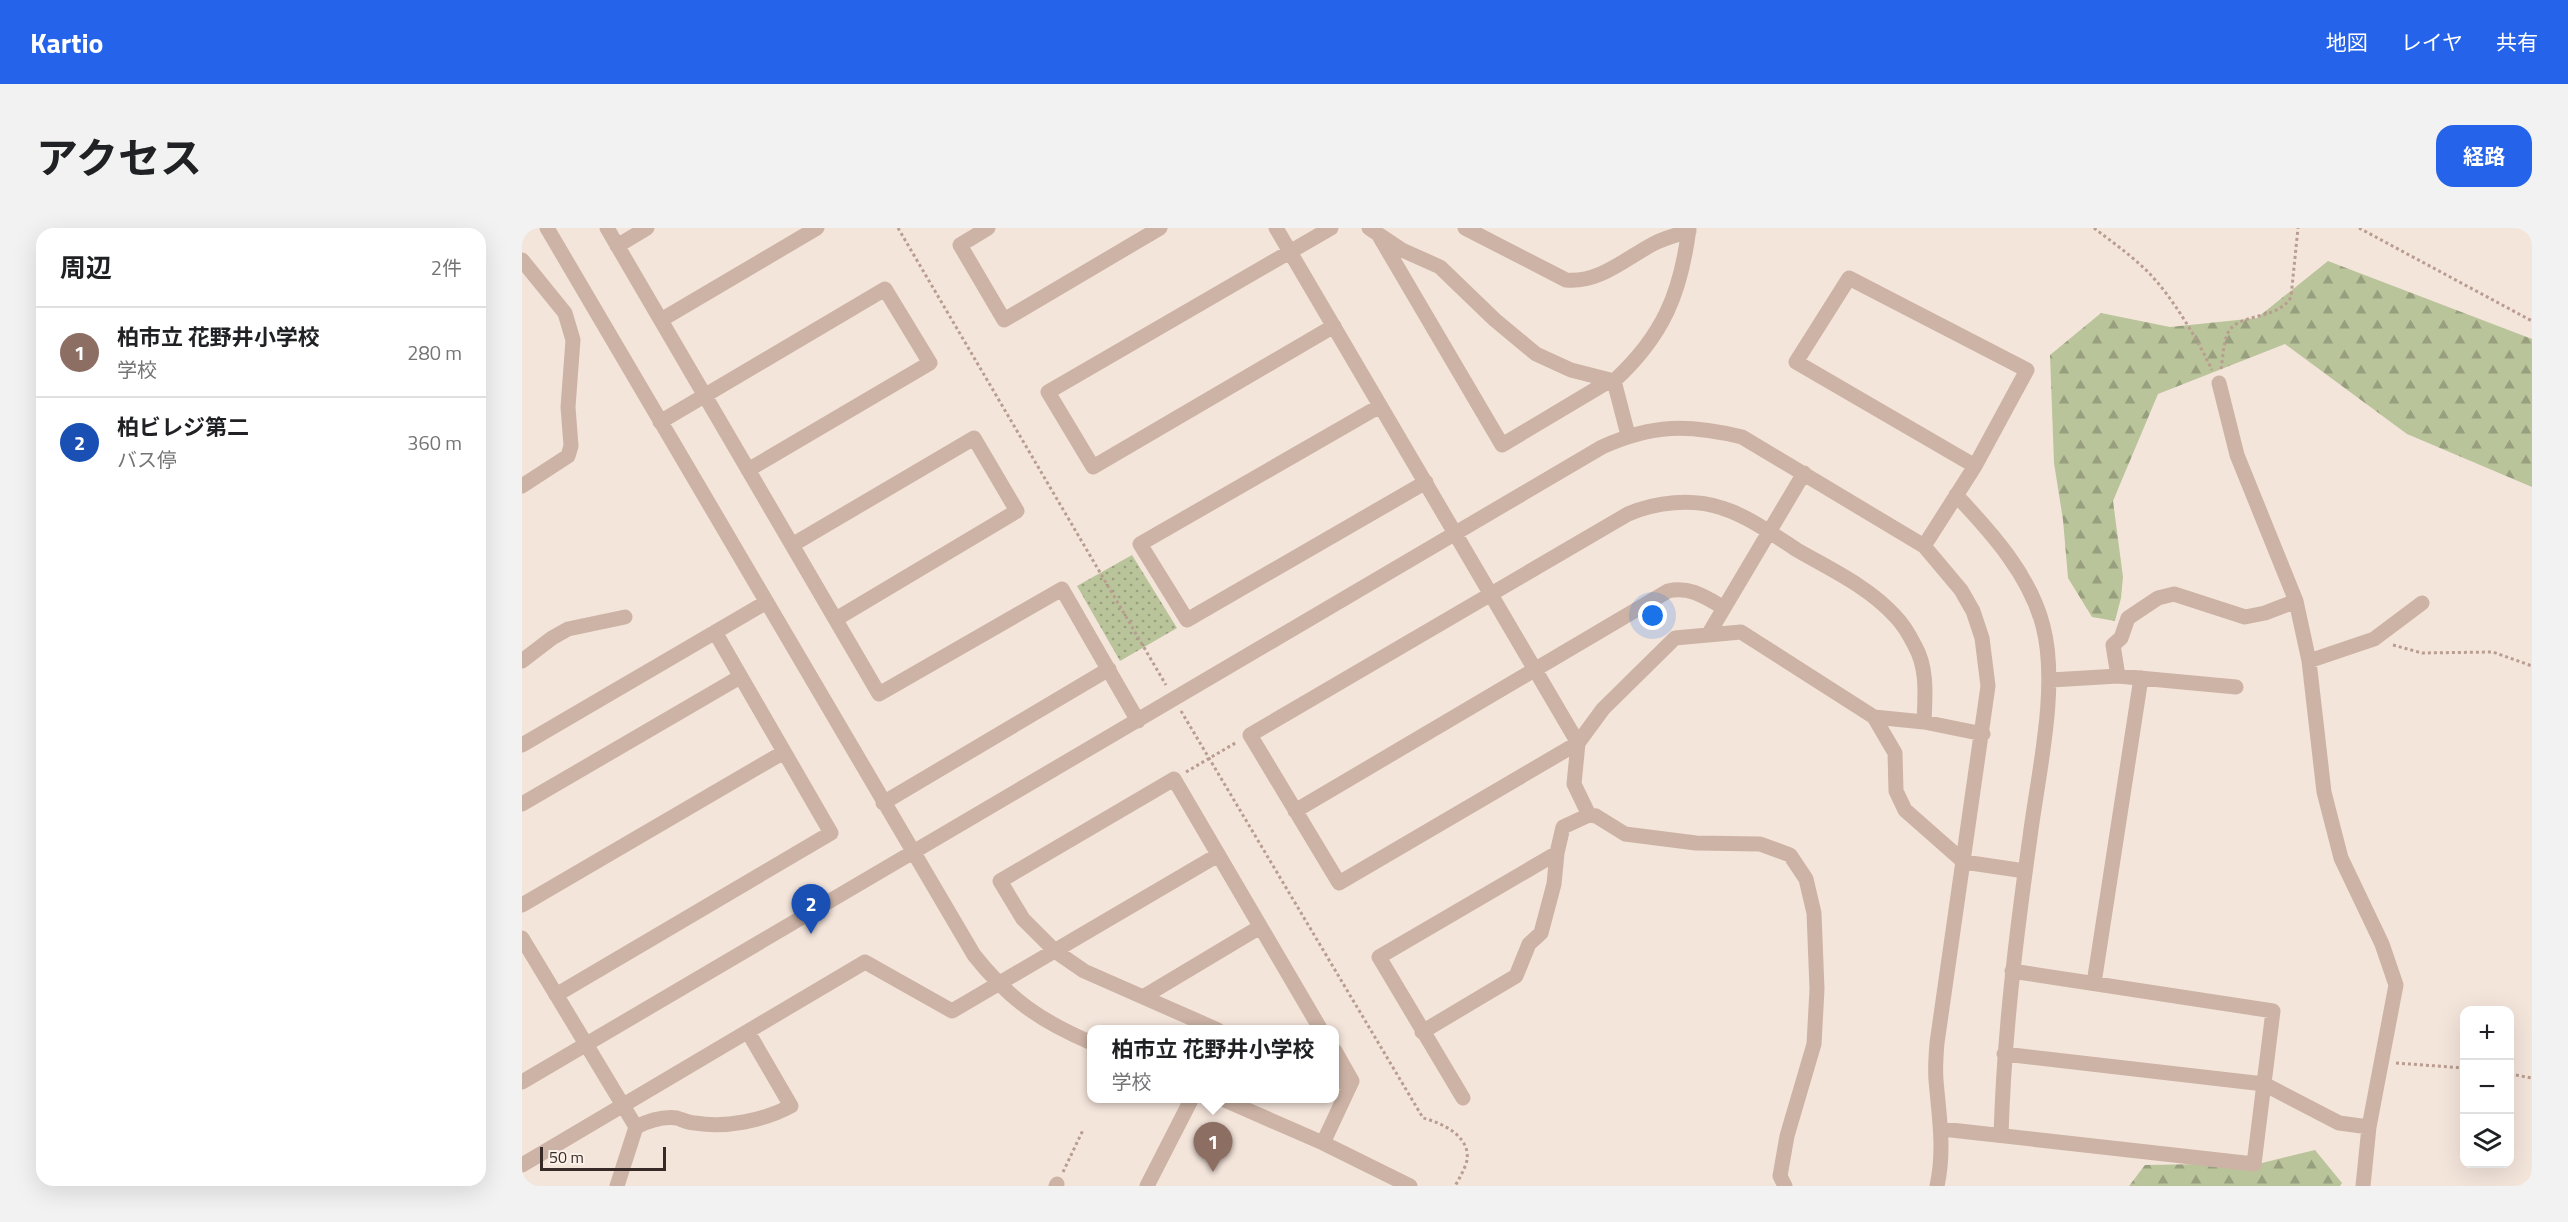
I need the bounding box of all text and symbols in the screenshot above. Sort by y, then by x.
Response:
text: Kartio [30,21,104,64]
text: 地図 [2326,26,2368,58]
text: レイヤ [2401,26,2463,58]
text: 共有 [2496,26,2538,58]
text: アクセス [36,125,202,189]
button: 経路 [2436,125,2532,187]
text: 周辺 [60,248,112,287]
text: 2件 [431,252,462,283]
text: 柏市立 花野井小学校 [117,320,320,354]
text: 1 [74,337,85,368]
text: 280 m [407,337,462,368]
text: 学校 [117,354,157,385]
text: 柏ビレジ第二 [117,410,249,444]
text: 2 [74,427,85,458]
text: 360 m [407,427,462,458]
text: バス停 [117,444,177,475]
your location [1638,601,1667,630]
pin: 2 [792,884,830,934]
map controls [2460,1006,2514,1168]
button: + [2460,1006,2514,1060]
popup [1087,1025,1339,1103]
text: 柏市立 花野井小学校 [1112,1032,1314,1066]
button: − [2460,1060,2514,1114]
text: 学校 [1112,1066,1152,1097]
button: layers [2460,1114,2514,1168]
pin: 1 [1194,1122,1232,1172]
scale bar [540,1144,666,1172]
text: 50 m [549,1145,584,1169]

